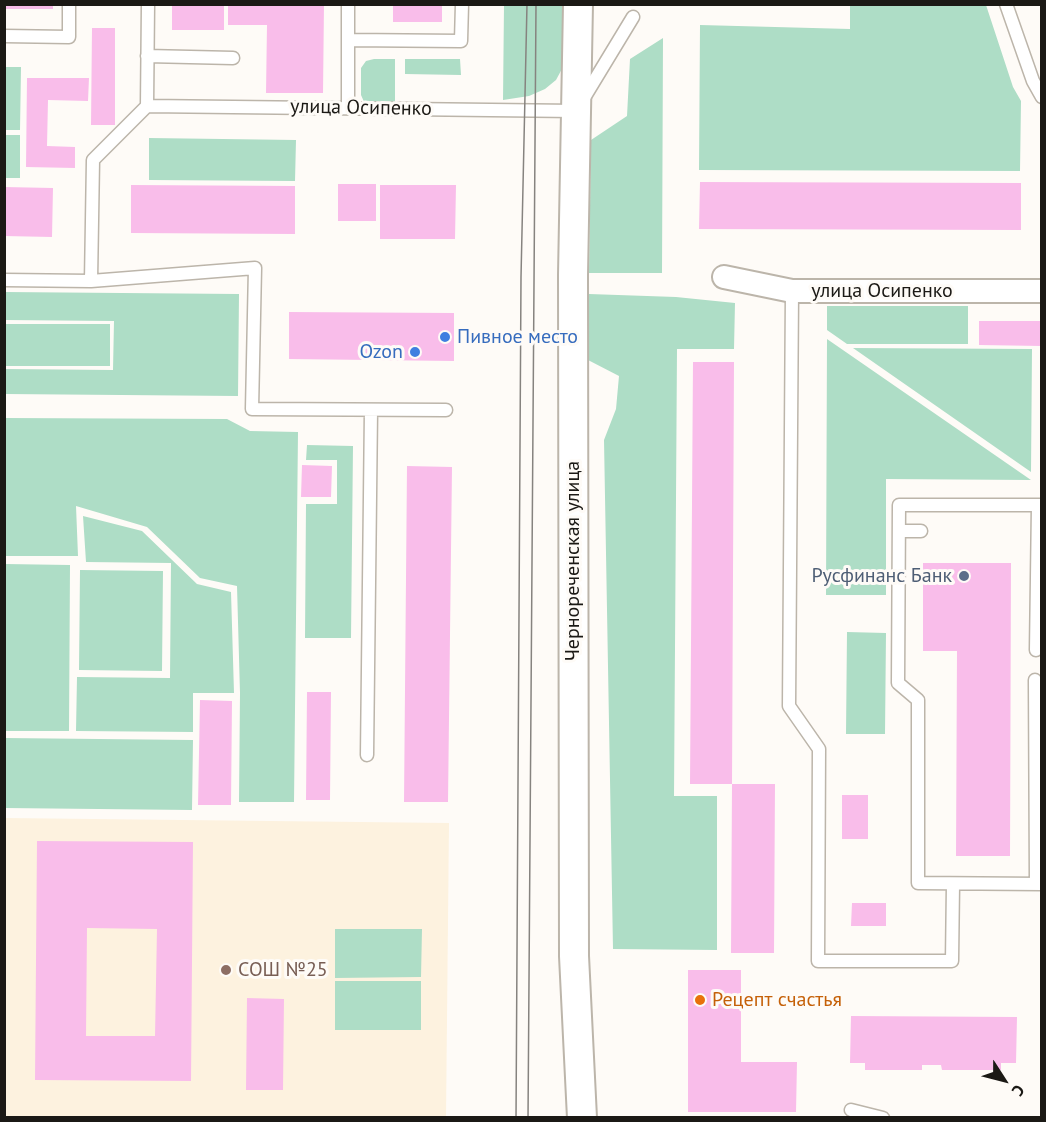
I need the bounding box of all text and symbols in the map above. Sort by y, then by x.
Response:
street label: улица Осипенко [290,95,432,121]
street label: улица Осипенко [811,279,953,303]
place label: Пивное место [457,325,578,349]
marker: Пивное место [438,330,452,344]
place label: Ozon [360,340,403,364]
marker: Ozon [408,345,422,359]
street label: Чернореченская улица [561,461,585,661]
place label: Русфинанс Банк [811,564,952,588]
marker: Русфинанс Банк [957,569,971,583]
place label: СОШ №25 [238,958,328,982]
marker: СОШ №25 [219,963,233,977]
place label: Рецепт счастья [712,988,842,1012]
marker: Рецепт счастья [693,993,707,1007]
north arrow [974,1050,1034,1110]
text: С [1008,1081,1029,1100]

